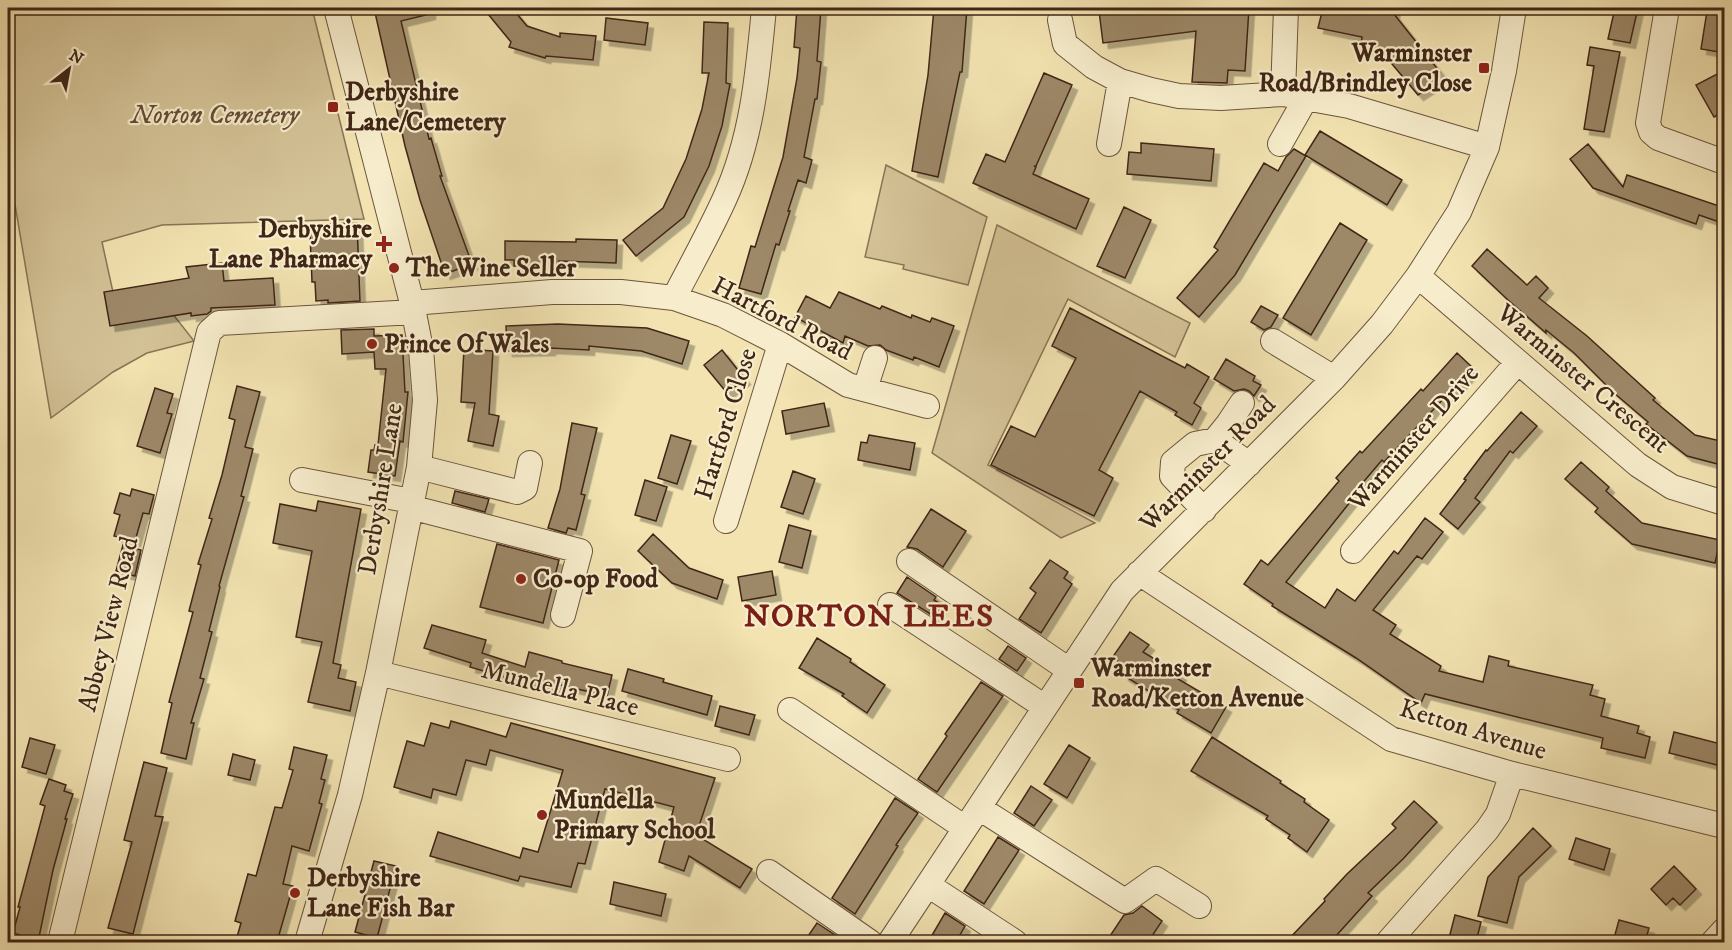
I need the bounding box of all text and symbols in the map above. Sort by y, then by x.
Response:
place label: Warminster Road/Brindley Close [1258,37,1472,100]
north arrow [39,39,99,99]
text: N [65,45,87,69]
marker: Warminster Road/Brindley Close [1477,61,1491,75]
place label: Derbyshire Lane/Cemetery [345,76,506,139]
park label: Norton Cemetery [129,99,301,132]
marker: Derbyshire Lane/Cemetery [326,100,340,114]
place label: Derbyshire Lane Pharmacy [209,213,373,276]
marker: Derbyshire Lane Pharmacy [377,237,391,251]
place label: The Wine Seller [405,252,577,285]
marker: The Wine Seller [387,261,401,275]
street label: Hartford Road [706,269,858,369]
street label: Warminster Crescent [1489,296,1676,461]
place label: Prince Of Wales [384,328,550,361]
marker: Prince Of Wales [365,337,379,351]
street label: Hartford Close [687,344,765,504]
street label: Warminster Drive [1341,358,1487,519]
street label: Warminster Road [1132,389,1283,540]
street label: Derbyshire Lane [351,401,411,577]
street label: Abbey View Road [71,533,147,715]
place label: Co-op Food [533,563,659,596]
marker: Co-op Food [514,572,528,586]
district label: NORTON LEES [744,597,994,637]
place label: Warminster Road/Ketton Avenue [1090,652,1304,715]
street label: Mundella Place [478,653,642,725]
marker: Warminster Road/Ketton Avenue [1072,676,1086,690]
street label: Ketton Avenue [1395,692,1551,768]
place label: Mundella Primary School [554,784,716,847]
marker: Mundella Primary School [535,808,549,822]
place label: Derbyshire Lane Fish Bar [307,862,455,925]
marker: Derbyshire Lane Fish Bar [288,886,302,900]

